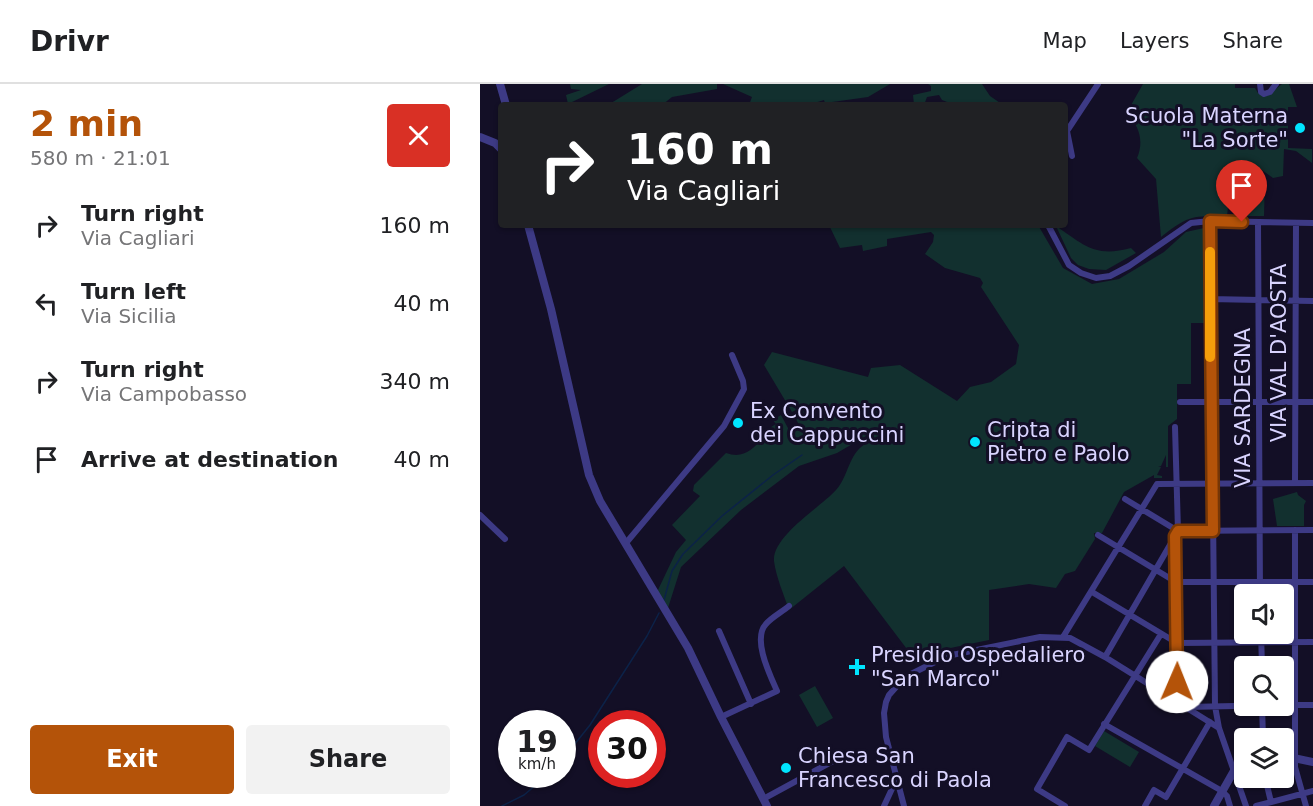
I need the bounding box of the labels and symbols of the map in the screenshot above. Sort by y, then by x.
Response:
place label: Scuola Materna "La Sorte" [1125,104,1288,152]
marker: Scuola Materna "La Sorte" [1293,121,1307,135]
pin [1216,160,1267,222]
street label: VIA VAL D'AOSTA [1267,263,1291,442]
street label: VIA SARDEGNA [1231,327,1255,488]
place label: Ex Convento dei Cappuccini [750,399,904,447]
marker: Ex Convento dei Cappuccini [731,416,745,430]
place label: Cripta di Pietro e Paolo [987,418,1130,466]
marker: Cripta di Pietro e Paolo [968,435,982,449]
place label: Presidio Ospedaliero "San Marco" [871,643,1085,691]
position arrow [1145,650,1209,714]
marker: Presidio Ospedaliero "San Marco" [848,658,866,676]
speed limit sign: 30 [588,710,666,788]
place label: Chiesa San Francesco di Paola [798,744,992,792]
marker: Chiesa San Francesco di Paola [779,761,793,775]

